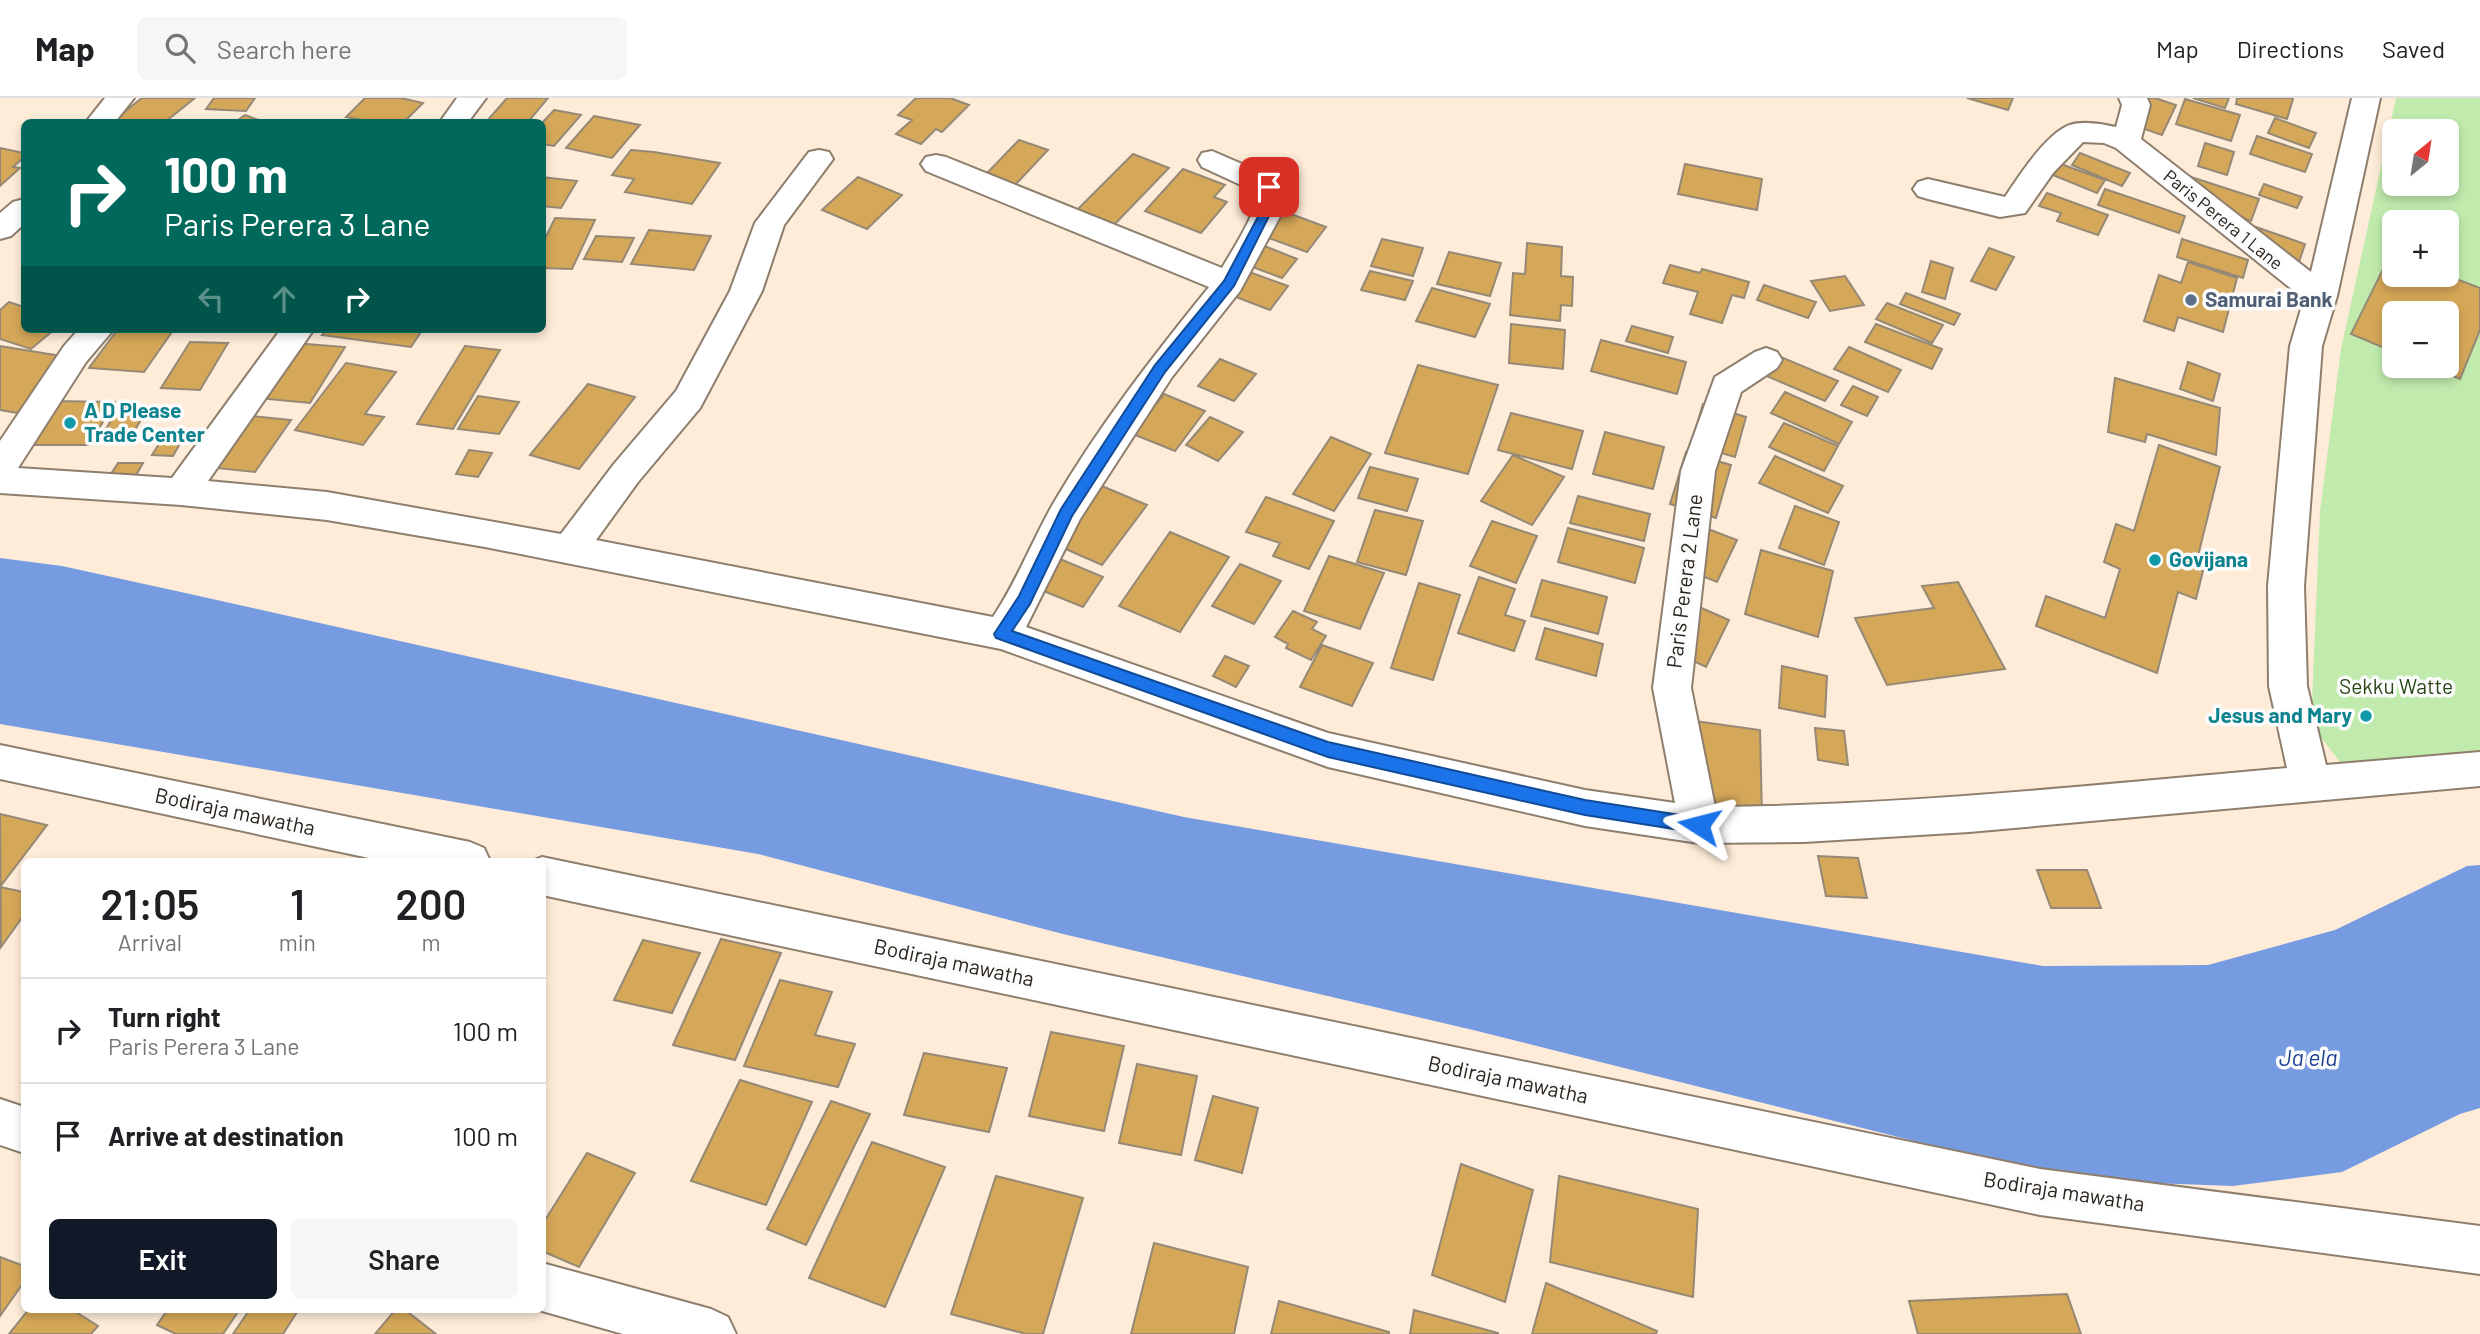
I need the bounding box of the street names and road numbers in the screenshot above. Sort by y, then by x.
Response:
street label: Paris Perera 1 Lane [2160,164,2288,274]
street label: Paris Perera 2 Lane [1660,492,1707,669]
street label: Bodiraja mawatha [153,781,318,840]
street label: Bodiraja mawatha [872,932,1037,991]
street label: Bodiraja mawatha [1426,1049,1591,1108]
street label: Bodiraja mawatha [1982,1165,2147,1216]

